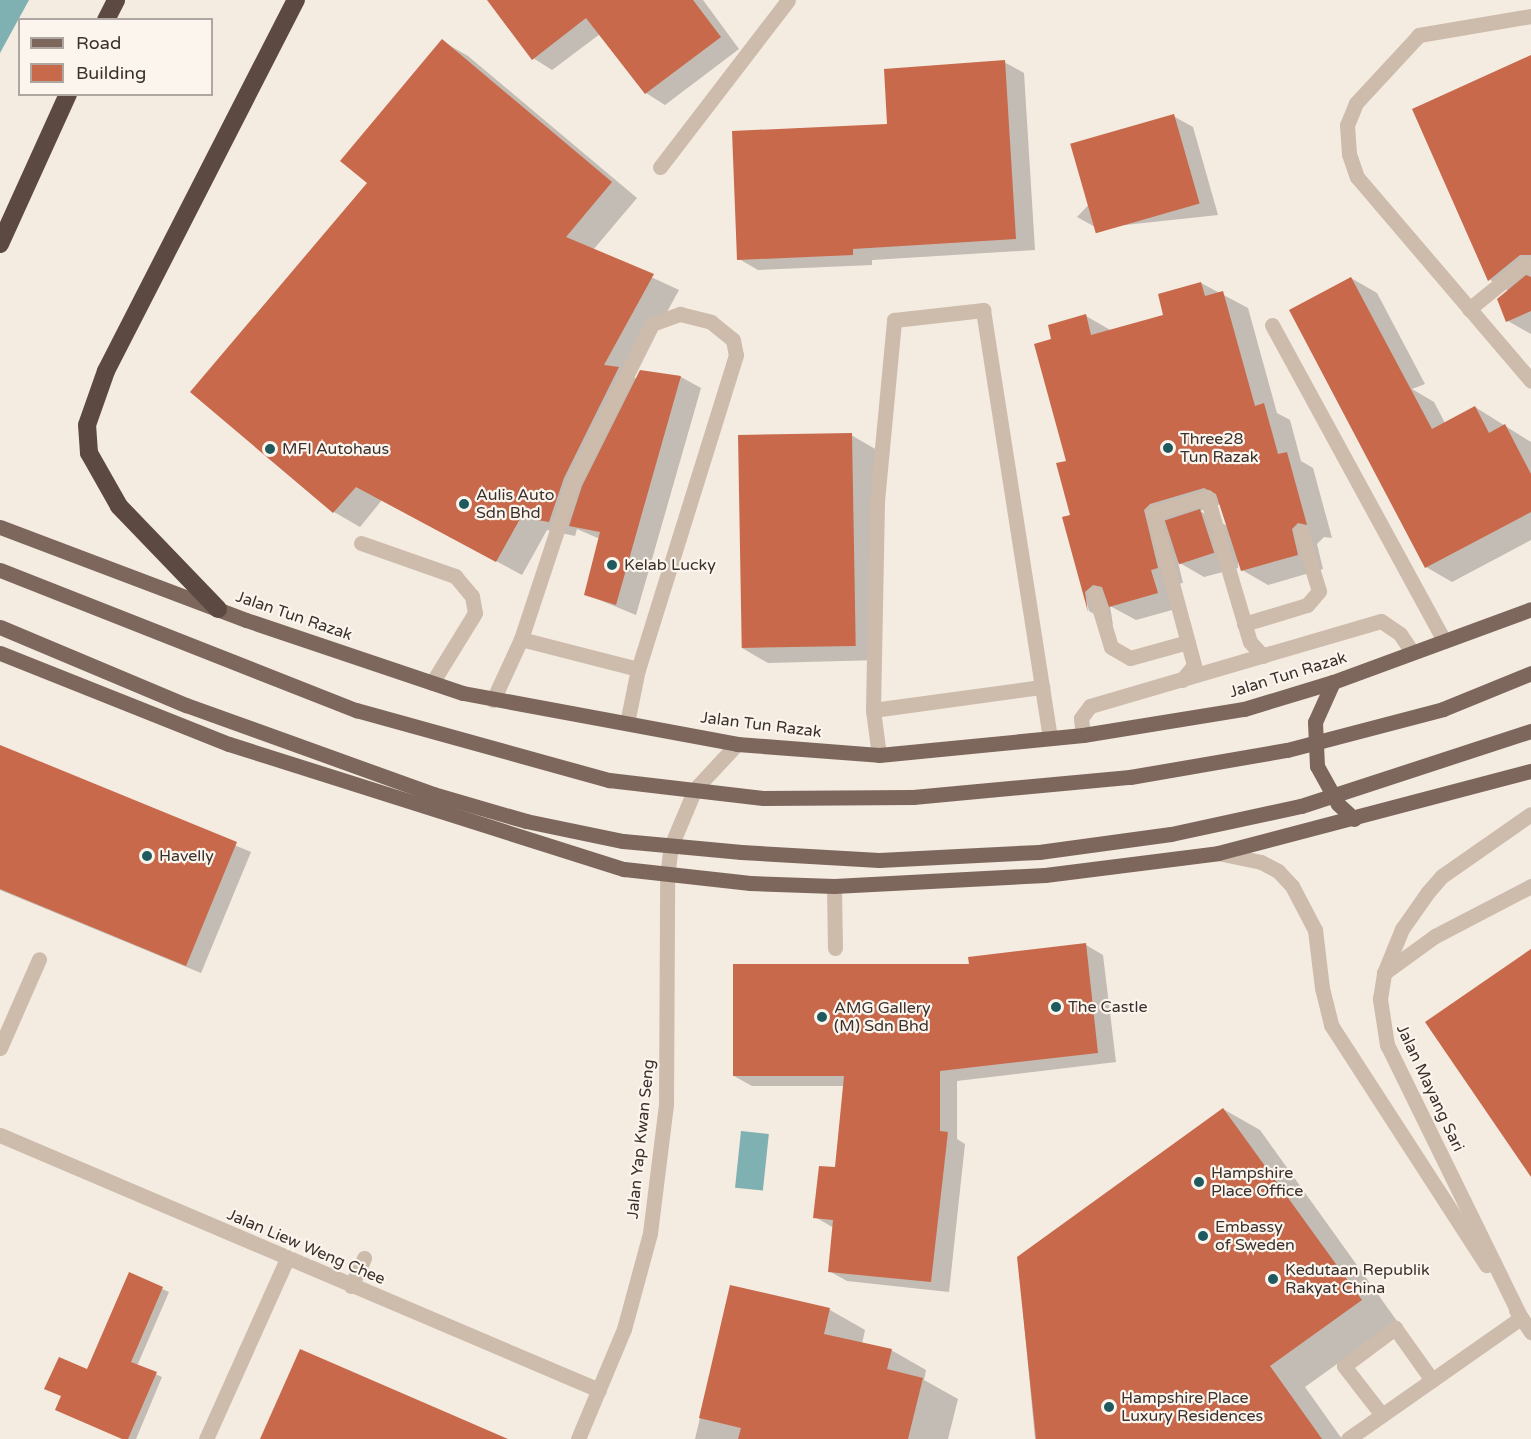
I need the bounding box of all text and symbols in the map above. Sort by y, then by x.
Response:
legend [18,18,213,96]
text: Road [76,32,121,54]
text: Building [76,62,146,84]
place label: Three28 Tun Razak [1180,429,1258,467]
place label: MFI Autohaus [282,439,389,459]
marker: Three28 Tun Razak [1161,441,1175,455]
marker: MFI Autohaus [263,442,277,456]
place label: Aulis Auto Sdn Bhd [476,485,554,523]
marker: Aulis Auto Sdn Bhd [457,497,471,511]
place label: Kelab Lucky [624,555,716,575]
marker: Kelab Lucky [605,558,619,572]
street label: Jalan Tun Razak [233,587,355,645]
street label: Jalan Tun Razak [1227,648,1349,702]
street label: Jalan Tun Razak [699,708,823,742]
place label: Havelly [159,846,214,866]
marker: Havelly [140,849,154,863]
place label: The Castle [1068,997,1147,1017]
place label: AMG Gallery (M) Sdn Bhd [834,998,931,1036]
marker: The Castle [1049,1000,1063,1014]
marker: AMG Gallery (M) Sdn Bhd [815,1010,829,1024]
street label: Jalan Mayang Sari [1392,1021,1468,1155]
street label: Jalan Yap Kwan Seng [623,1058,659,1220]
place label: Hampshire Place Office [1211,1163,1303,1201]
marker: Hampshire Place Office [1192,1175,1206,1189]
street label: Jalan Liew Weng Chee [224,1205,388,1289]
place label: Embassy of Sweden [1215,1217,1295,1255]
marker: Embassy of Sweden [1196,1229,1210,1243]
place label: Kedutaan Republik Rakyat China [1285,1260,1430,1298]
marker: Kedutaan Republik Rakyat China [1266,1272,1280,1286]
place label: Hampshire Place Luxury Residences [1121,1388,1263,1426]
marker: Hampshire Place Luxury Residences [1102,1400,1116,1414]

